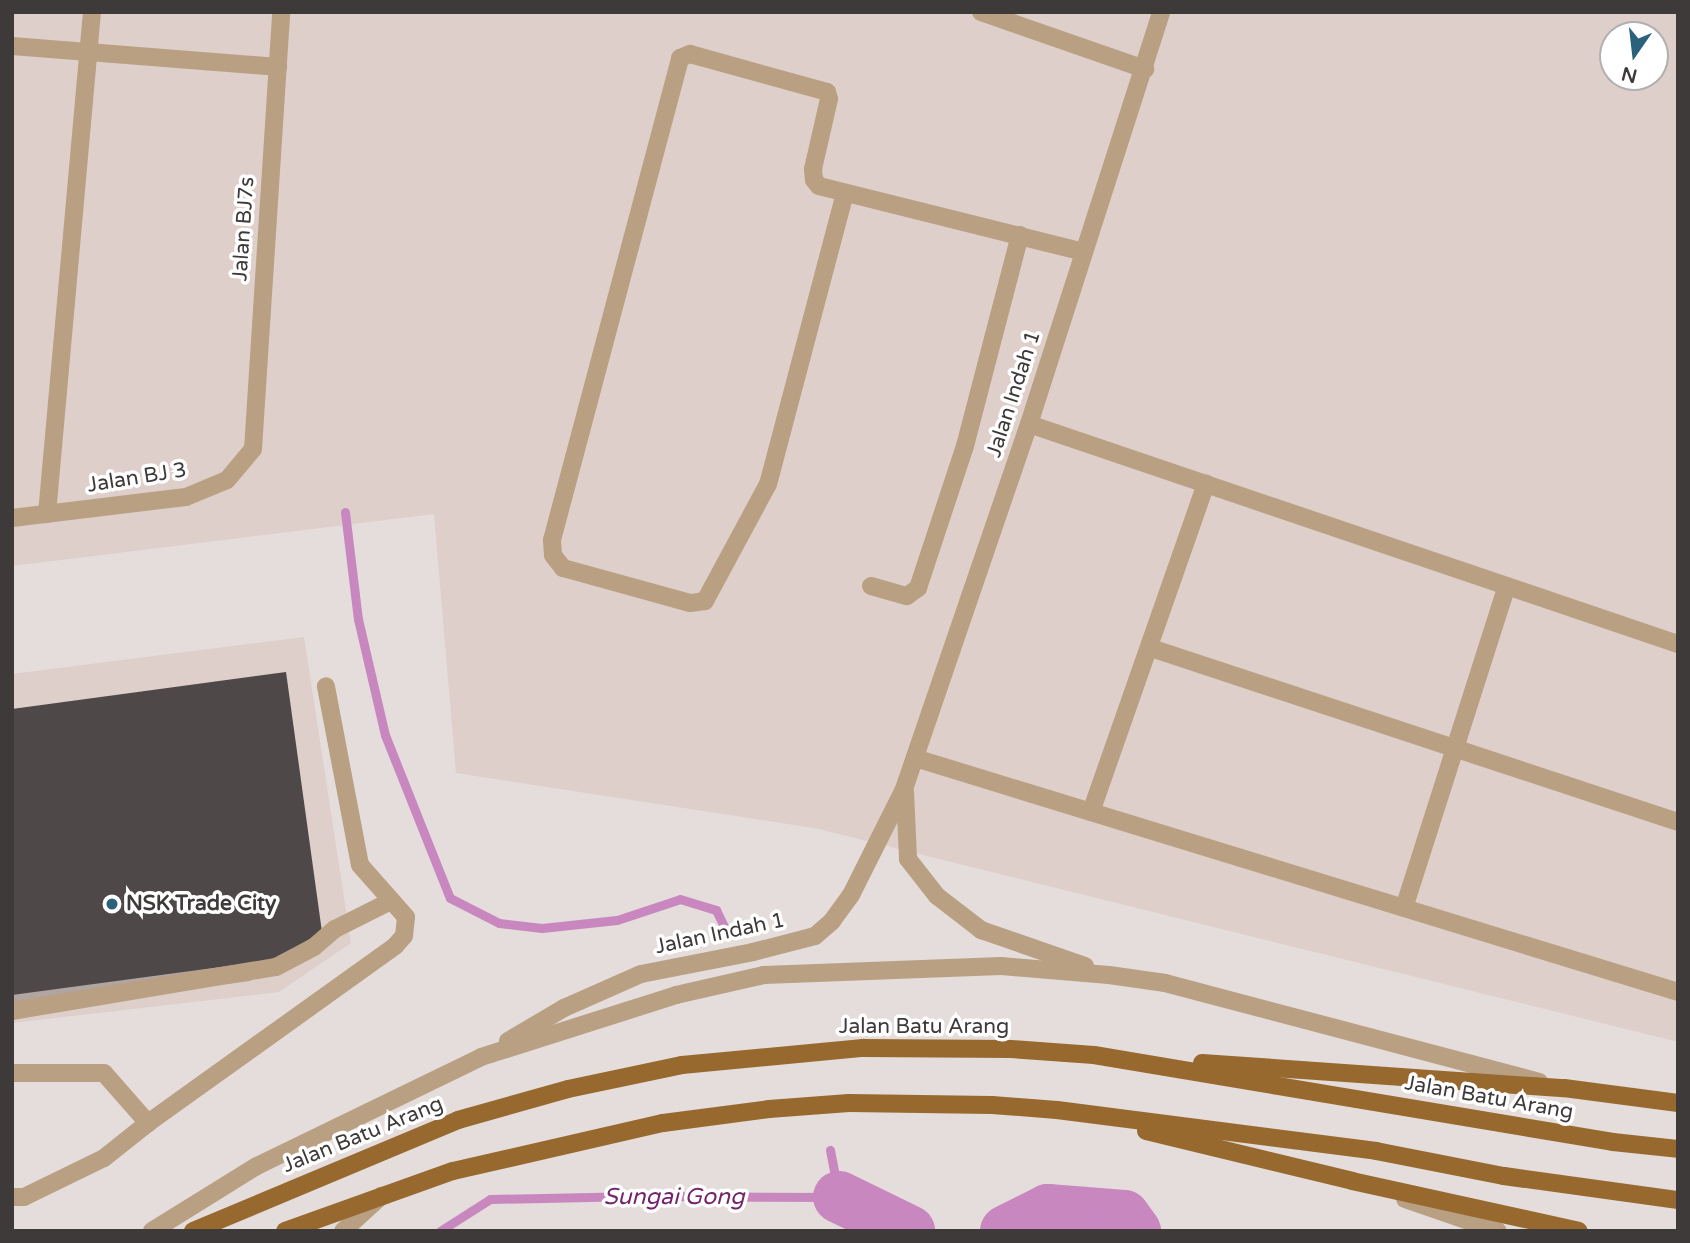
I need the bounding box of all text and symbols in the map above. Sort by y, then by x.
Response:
north arrow [1599,21,1669,91]
text: N [1619,62,1639,87]
street label: Jalan BJ7s [228,176,260,282]
street label: Jalan Indah 1 [982,327,1046,461]
street label: Jalan BJ 3 [86,458,188,498]
place label: NSK Trade City [126,891,276,917]
marker: NSK Trade City [104,896,120,912]
street label: Jalan Indah 1 [653,908,787,960]
street label: Jalan Batu Arang [839,1014,1009,1040]
street label: Jalan Batu Arang [1403,1071,1575,1125]
street label: Jalan Batu Arang [279,1091,447,1179]
water label: Sungai Gong [603,1183,745,1211]

